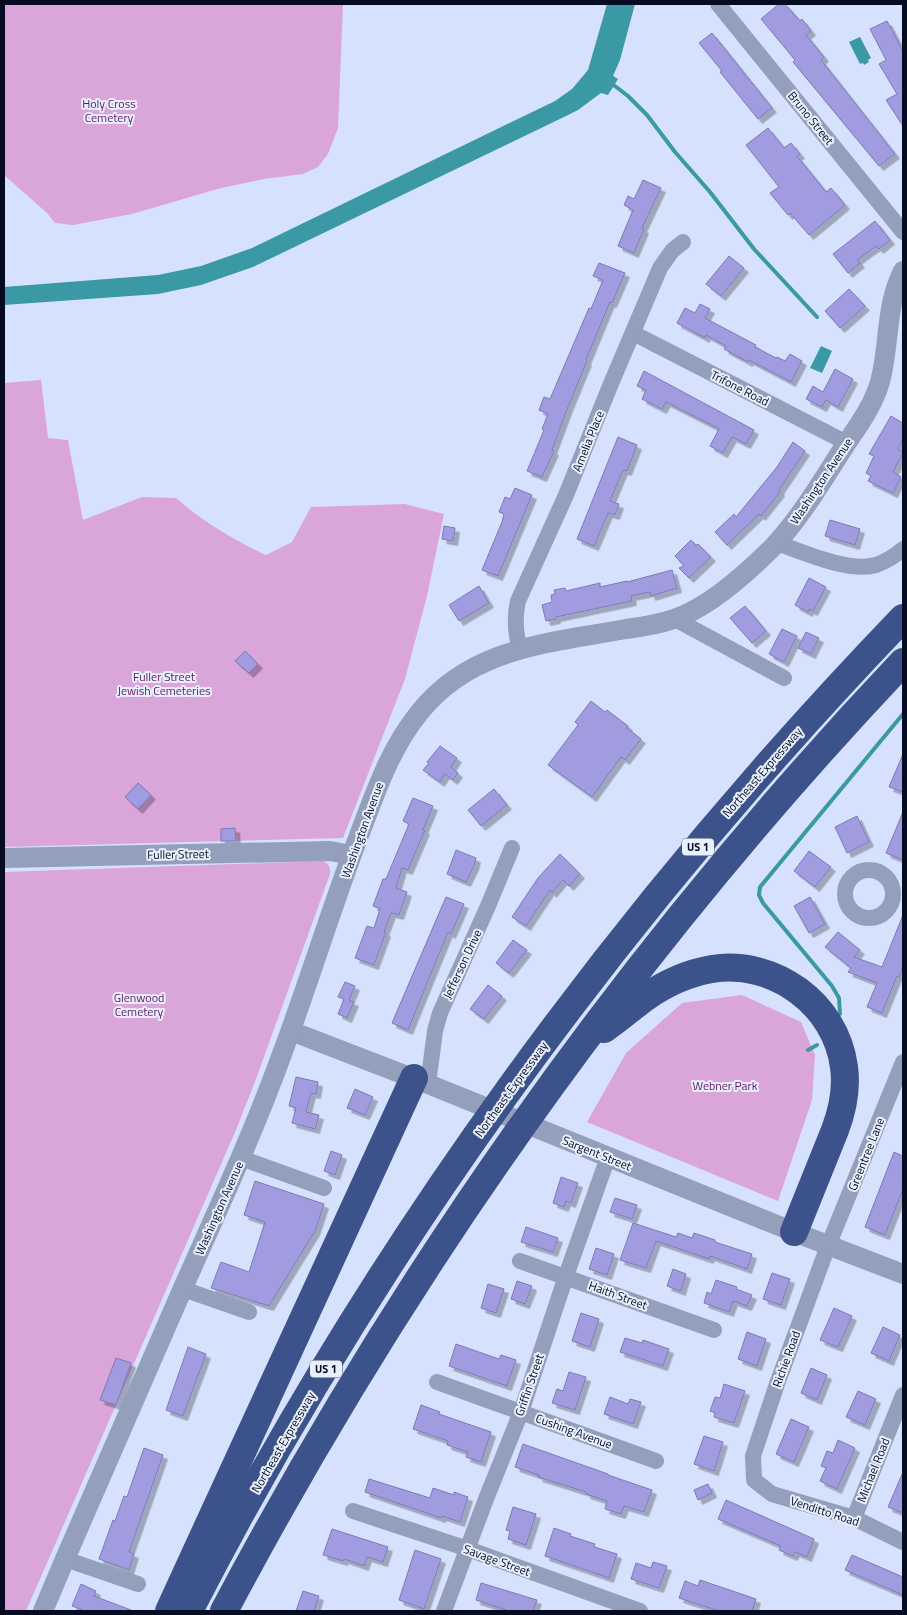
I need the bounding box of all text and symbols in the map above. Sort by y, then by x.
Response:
street label: Bruno Street [783,87,839,150]
park label: Holy Cross Cemetery [82,94,136,127]
street label: Trifone Road [707,365,773,411]
street label: Amelia Place [567,408,609,474]
street label: Washington Avenue [785,434,857,528]
park label: Fuller Street Jewish Cemeteries [117,667,211,700]
street label: Northeast Expressway [717,723,807,821]
street label: Washington Avenue [336,779,388,881]
road number: US 1 [682,839,714,856]
street label: Fuller Street [147,844,210,864]
street label: Jefferson Drive [438,926,486,1002]
park label: Glenwood Cemetery [114,988,164,1021]
street label: Northeast Expressway [470,1037,552,1141]
park label: Webner Park [692,1076,758,1095]
street label: Greentree Lane [843,1115,889,1193]
street label: Sargent Street [560,1131,635,1176]
street label: Washington Avenue [190,1158,248,1258]
street label: Haith Street [586,1276,651,1315]
street label: Richie Road [767,1328,805,1390]
street label: Griffin Street [509,1351,549,1419]
road number: US 1 [310,1360,342,1378]
street label: Northeast Expressway [246,1388,320,1496]
street label: Cushing Avenue [533,1408,615,1454]
street label: Michael Road [851,1435,895,1505]
street label: Venditto Road [788,1491,862,1531]
street label: Savage Street [461,1539,534,1581]

